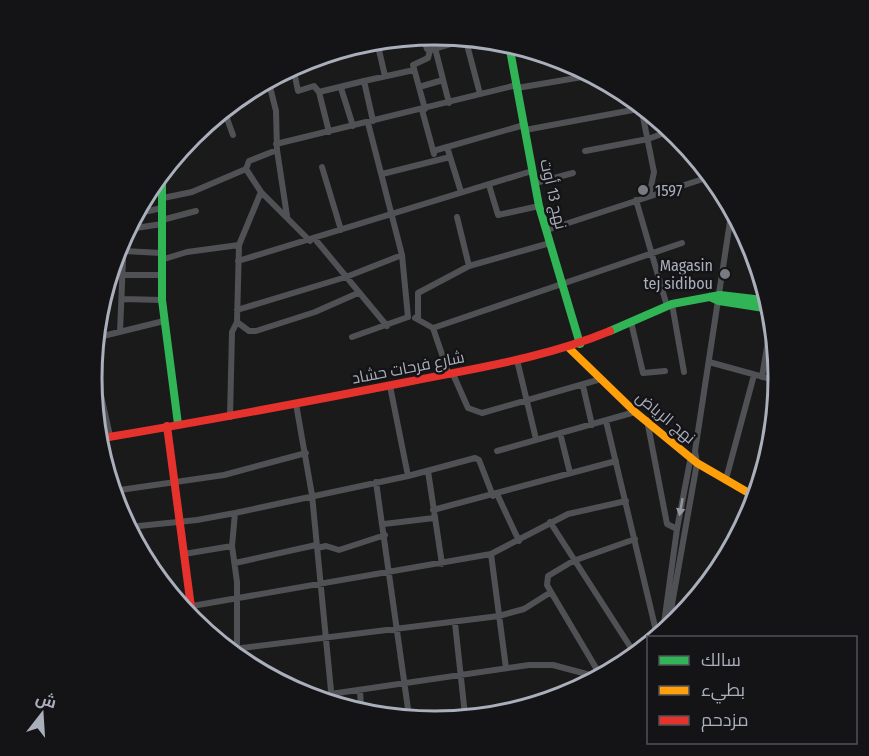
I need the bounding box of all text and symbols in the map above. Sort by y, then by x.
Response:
street label: نهج 13 أوت [534,157,571,232]
place label: 1597 [655,181,683,200]
marker: 1597 [636,183,650,197]
place label: Magasin tej sidibou [644,256,713,293]
marker: Magasin tej sidibou [718,267,732,281]
street label: شارع فرحات حشاد [350,347,466,390]
street label: نهج الرياض [631,387,699,449]
one-way arrow [676,498,685,517]
legend [647,636,857,744]
text: سالك [701,649,741,671]
text: بطيء [701,679,745,704]
north arrow [12,684,72,744]
text: ش [34,688,59,712]
text: مزدحم [701,709,749,732]

